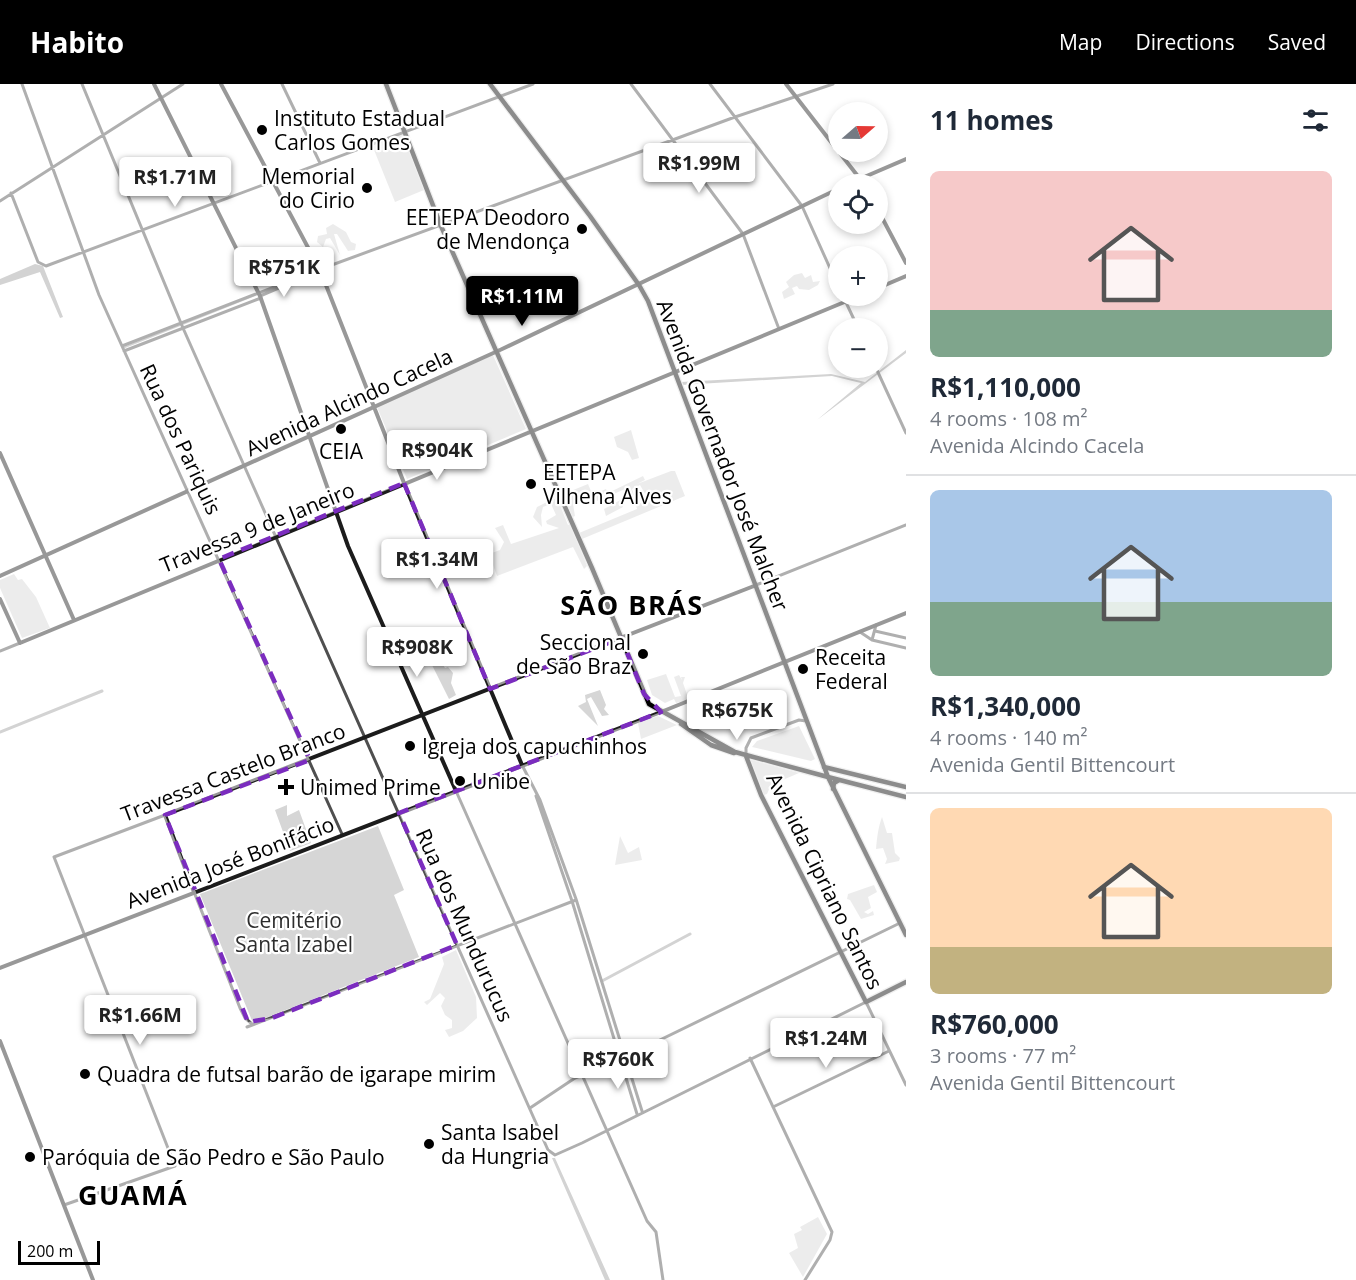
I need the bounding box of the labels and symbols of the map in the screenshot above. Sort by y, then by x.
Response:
north arrow [828,102,888,162]
place label: Instituto Estadual Carlos Gomes [274,104,445,156]
marker: Instituto Estadual Carlos Gomes [255,123,269,137]
pin: R$1.99M [644,143,754,194]
pin: R$1.71M [120,157,230,208]
place label: Memorial do Cirio [261,162,355,214]
marker: Memorial do Cirio [360,181,374,195]
place label: EETEPA Deodoro de Mendonça [406,203,570,255]
marker: EETEPA Deodoro de Mendonça [575,222,589,236]
pin: R$751K [235,247,333,298]
pin: R$1.11M [467,276,577,327]
street label: Avenida Governador José Malcher [651,295,796,615]
street label: Avenida Alcindo Cacela [241,342,457,462]
street label: Rua dos Pariquis [134,359,228,519]
marker: CEIA [334,422,348,436]
pin: R$904K [388,430,486,481]
place label: CEIA [319,437,364,465]
place label: EETEPA Vilhena Alves [543,458,672,510]
street label: Travessa 9 de Janeiro [156,475,358,579]
marker: EETEPA Vilhena Alves [524,477,538,491]
pin: R$1.34M [382,539,492,590]
district label: SÃO BRÁS [560,586,704,623]
pin: R$908K [368,627,466,678]
place label: Seccional de São Braz [516,628,631,680]
place label: Receita Federal [815,643,888,695]
marker: Seccional de São Braz [636,647,650,661]
marker: Receita Federal [796,662,810,676]
pin: R$675K [688,690,786,741]
street label: Travessa Castelo Branco [117,716,349,828]
place label: Igreja dos capuchinhos [422,732,647,760]
marker: Igreja dos capuchinhos [403,739,417,753]
place label: Unibe [472,767,530,795]
street label: Avenida Cipriano Santos [760,768,890,994]
place label: Unimed Prime [300,773,441,801]
marker: Unibe [453,774,467,788]
marker: Unimed Prime [277,778,295,796]
street label: Avenida José Bonifácio [122,809,338,915]
street label: Rua dos Mundurucus [410,824,520,1026]
park label: Cemitério Santa Izabel [235,906,353,958]
pin: R$1.66M [85,995,195,1046]
pin: R$1.24M [771,1018,881,1069]
pin: R$760K [569,1039,667,1090]
place label: Quadra de futsal barão de igarape mirim [97,1060,496,1088]
marker: Quadra de futsal barão de igarape mirim [78,1067,92,1081]
place label: Santa Isabel da Hungria [441,1118,559,1170]
marker: Santa Isabel da Hungria [422,1137,436,1151]
place label: Paróquia de São Pedro e São Paulo [42,1143,385,1171]
marker: Paróquia de São Pedro e São Paulo [23,1150,37,1164]
district label: GUAMÁ [78,1176,188,1213]
scale bar [18,1238,100,1266]

